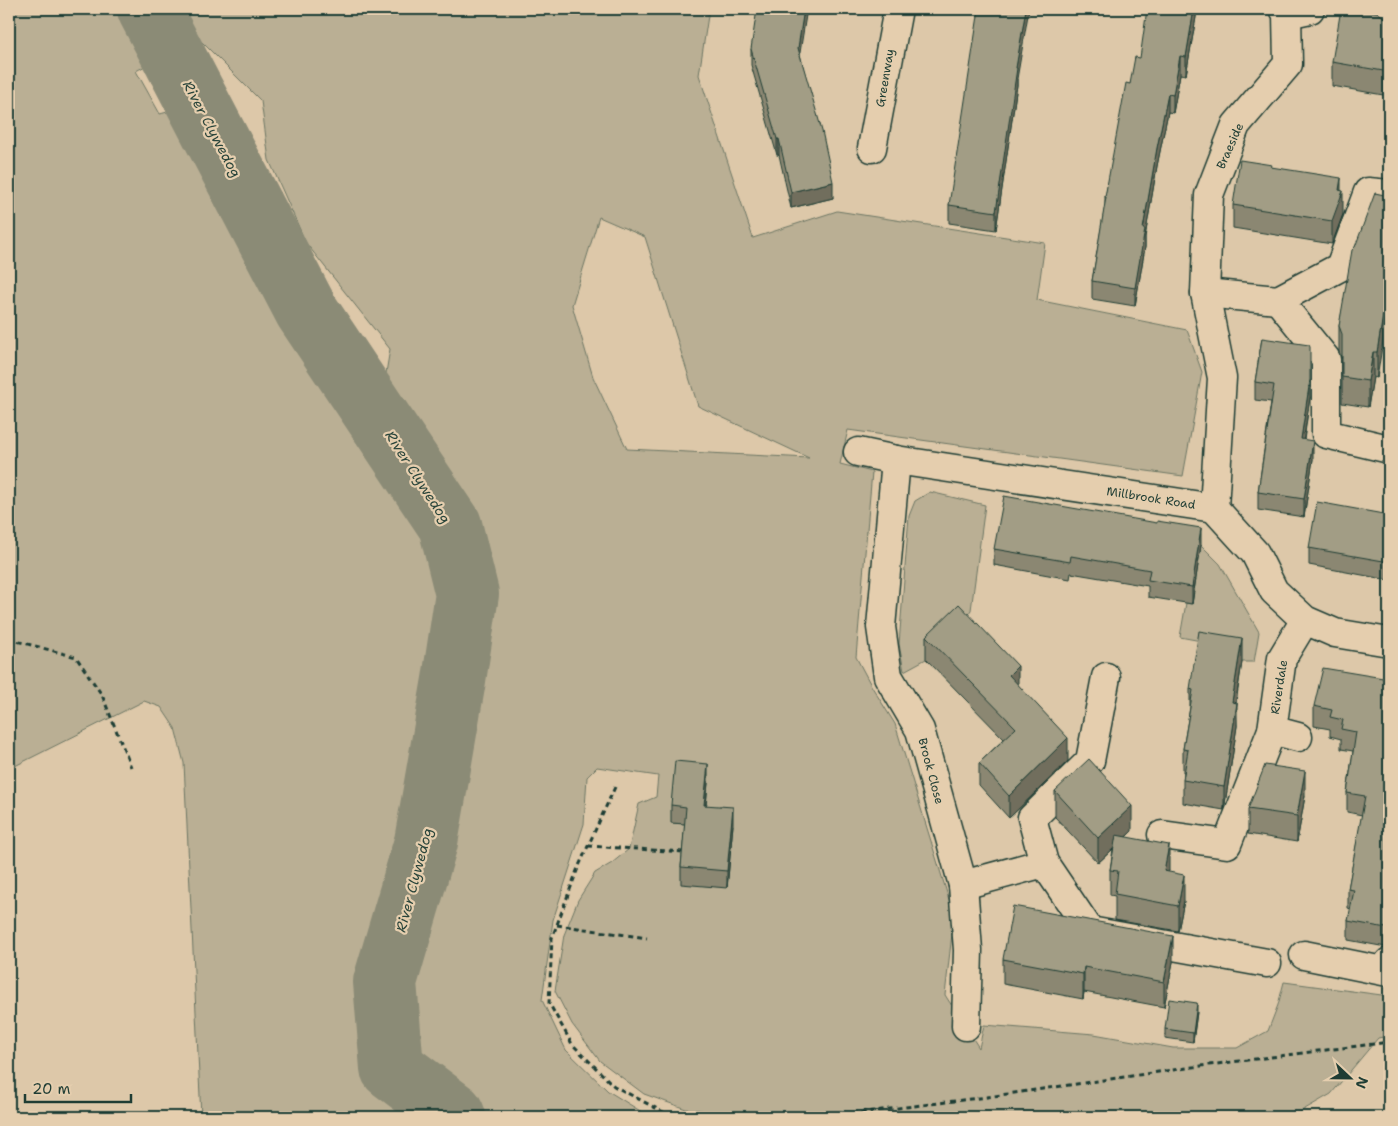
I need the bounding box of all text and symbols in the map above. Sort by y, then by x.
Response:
street label: Greenway [872,47,898,108]
water label: River Clywedog [179,78,245,180]
street label: Braeside [1213,120,1247,172]
water label: River Clywedog [381,427,455,527]
street label: Millbrook Road [1105,483,1197,513]
street label: Riverdale [1267,658,1291,715]
street label: Brook Close [914,736,948,806]
water label: River Clywedog [391,826,437,934]
north arrow [1326,1054,1376,1104]
scale bar [25,1071,131,1103]
text: N [1352,1074,1372,1091]
text: 20 m [32,1079,71,1099]

